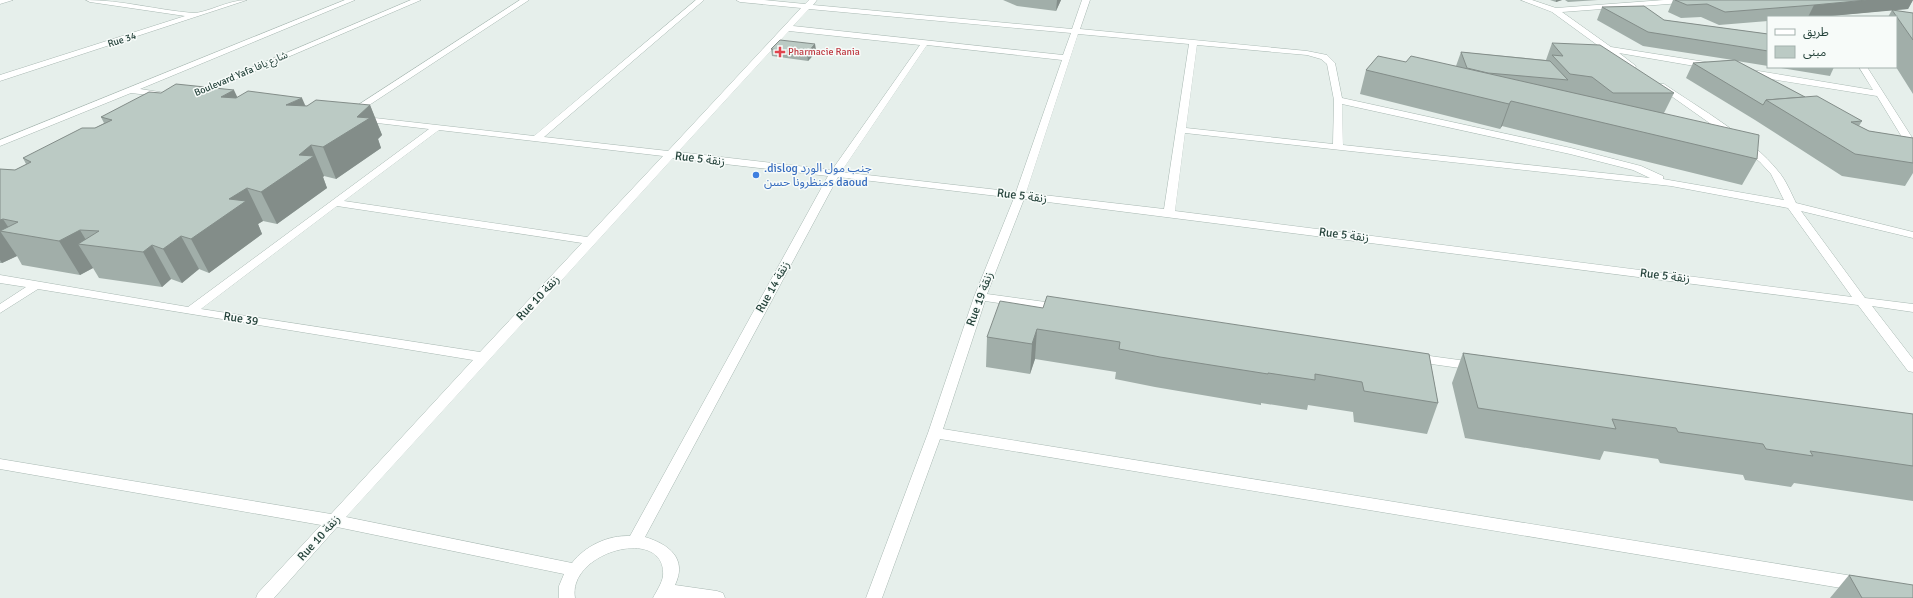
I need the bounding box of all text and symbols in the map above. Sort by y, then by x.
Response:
legend [1767,16,1897,68]
text: طريق [1803,25,1829,40]
street label: Rue 34 [106,30,138,50]
text: مبنى [1803,45,1826,60]
place label: Pharmacie Rania [788,46,860,58]
marker: Pharmacie Rania [775,47,785,57]
street label: Boulevard Yafa شارع يافا [192,49,290,100]
street label: Rue 5 زنقة [674,148,726,170]
place label: .dislog جنب مول الورد منظرونا حسنs daoud [764,161,872,190]
marker: .dislog جنب مول الورد منظرونا حسنs daoud [751,170,761,180]
street label: Rue 5 زنقة [996,185,1048,207]
street label: Rue 5 زنقة [1318,224,1370,246]
street label: Rue 14 زنقة [753,259,793,315]
street label: Rue 5 زنقة [1639,265,1691,287]
street label: Rue 19 زنقة [963,270,997,328]
street label: Rue 10 زنقة [513,272,563,324]
street label: Rue 39 [222,309,260,329]
street label: Rue 10 زنقة [294,512,344,564]

